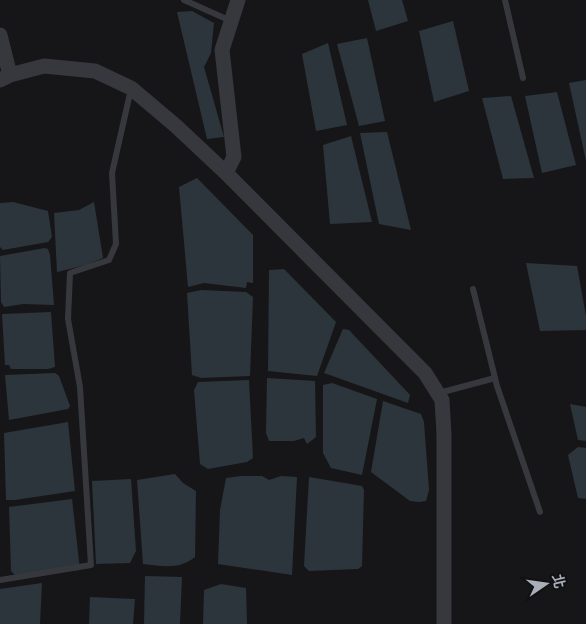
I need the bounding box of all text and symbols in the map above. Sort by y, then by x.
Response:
north arrow [521,559,571,609]
text: 北 [548,572,569,590]

